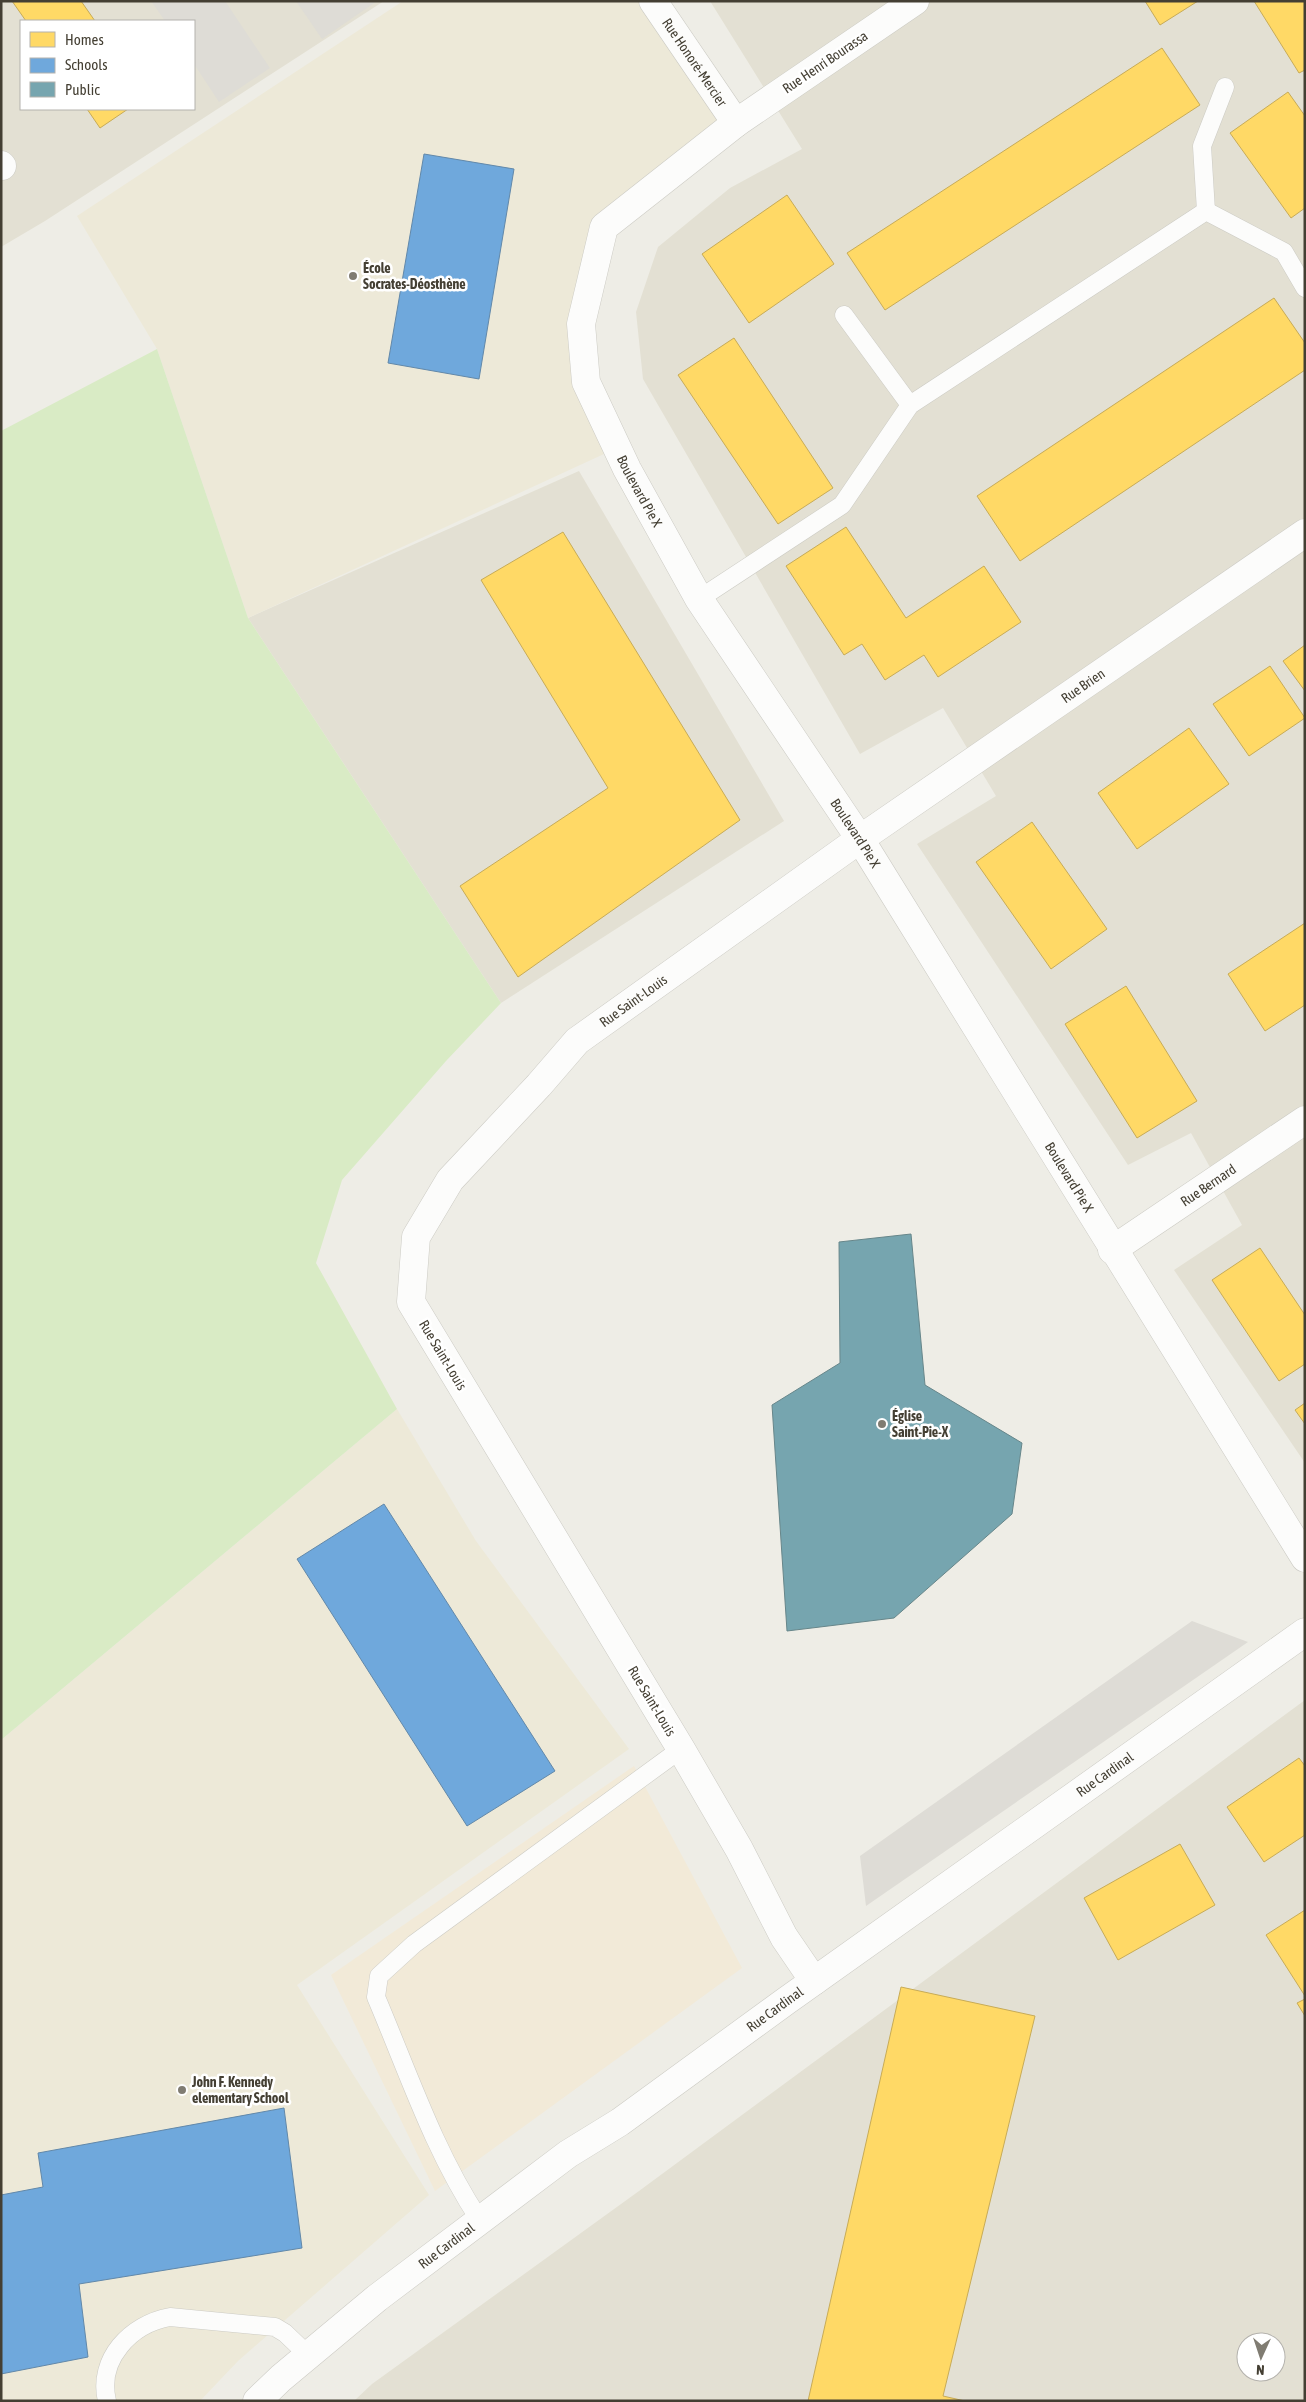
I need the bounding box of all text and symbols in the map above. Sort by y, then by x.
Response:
street label: Rue Honoré-Mercier [659,15,731,110]
legend [20,20,195,110]
street label: Rue Henri Bourassa [779,28,871,96]
text: Homes [65,31,104,48]
text: Schools [65,56,108,73]
text: Public [65,81,100,98]
place label: École Socrates-Déosthène [363,260,466,292]
marker: École Socrates-Déosthène [347,270,359,282]
street label: Boulevard Pie X [614,453,666,530]
street label: Rue Brien [1058,665,1108,706]
street label: Boulevard Pie X [827,796,884,871]
street label: Rue Saint-Louis [597,971,670,1030]
street label: Boulevard Pie X [1042,1139,1097,1216]
street label: Rue Bernard [1177,1161,1239,1210]
street label: Rue Saint-Louis [416,1317,470,1393]
place label: Église Saint-Pie-X [892,1408,949,1440]
marker: Église Saint-Pie-X [876,1418,888,1430]
street label: Rue Saint-Louis [625,1663,679,1739]
street label: Rue Cardinal [1073,1749,1136,1800]
street label: Rue Cardinal [743,1983,806,2035]
place label: John F. Kennedy elementary School [191,2074,289,2106]
marker: John F. Kennedy elementary School [176,2084,188,2096]
street label: Rue Cardinal [415,2219,478,2272]
north arrow [1236,2332,1286,2382]
text: N [1256,2362,1265,2378]

